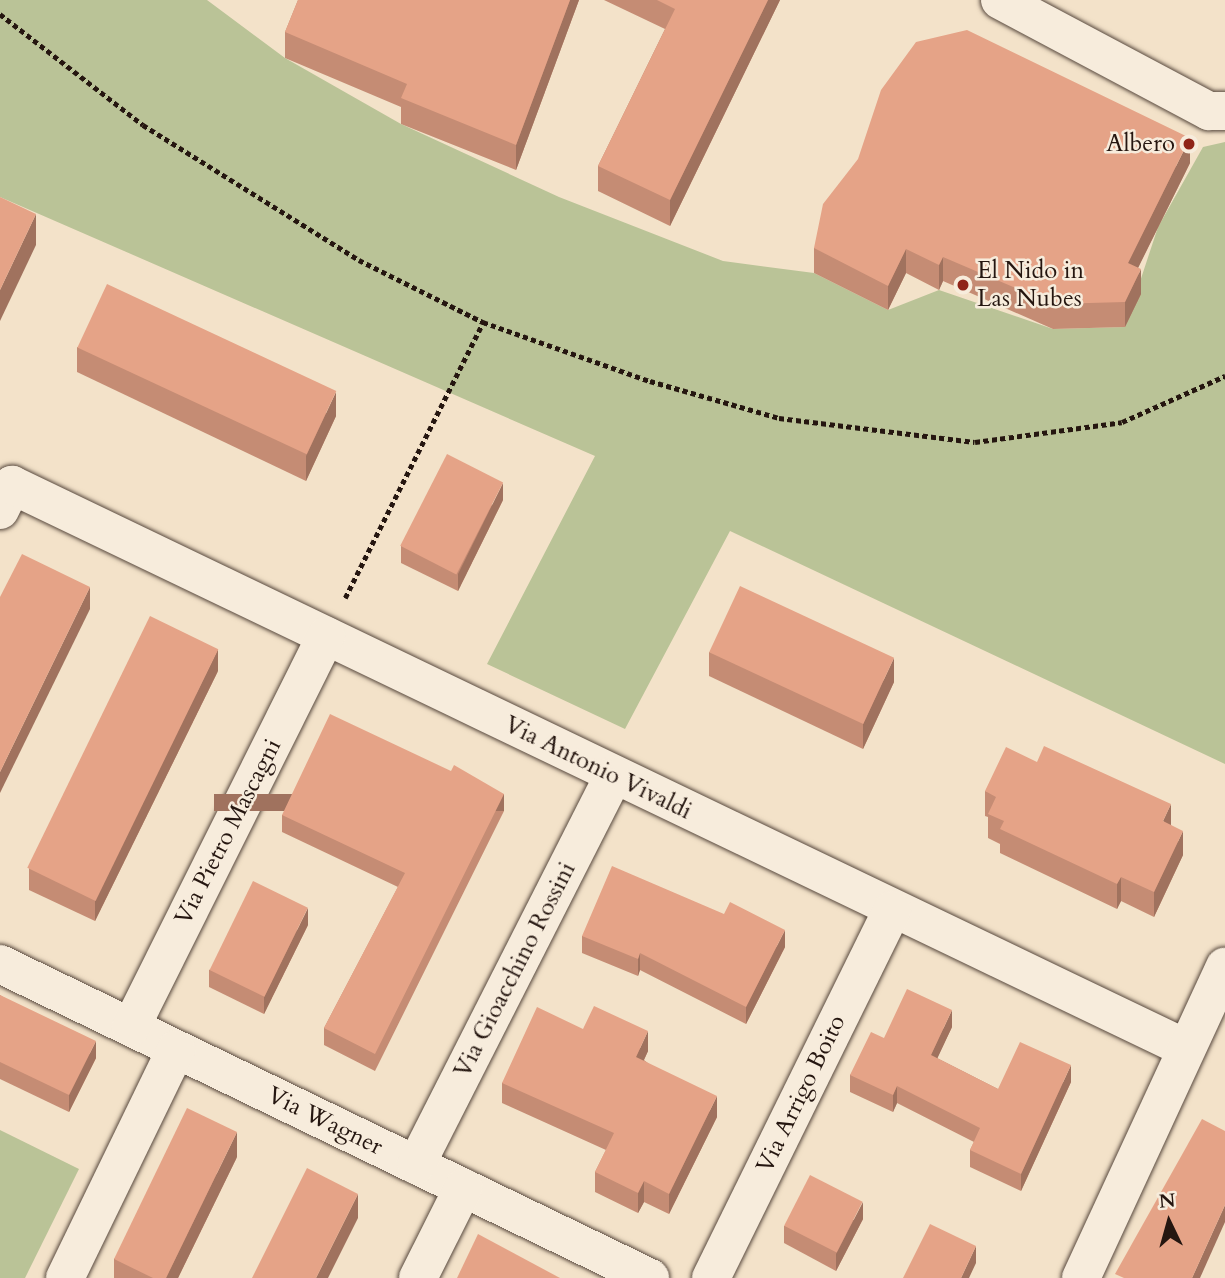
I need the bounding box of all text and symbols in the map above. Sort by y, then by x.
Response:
place label: Albero [1106,130,1175,158]
marker: Albero [1181,136,1197,152]
place label: El Nido in Las Nubes [977,257,1084,313]
marker: El Nido in Las Nubes [955,277,971,293]
street label: Via Antonio Vivaldi [500,710,696,826]
street label: Via Pietro Mascagni [169,734,287,930]
street label: Via Gioacchino Rossini [448,857,582,1083]
street label: Via Arrigo Boito [750,1010,852,1178]
street label: Via Wagner [263,1081,387,1161]
north arrow [1134,1187,1204,1257]
text: N [1158,1187,1177,1215]

